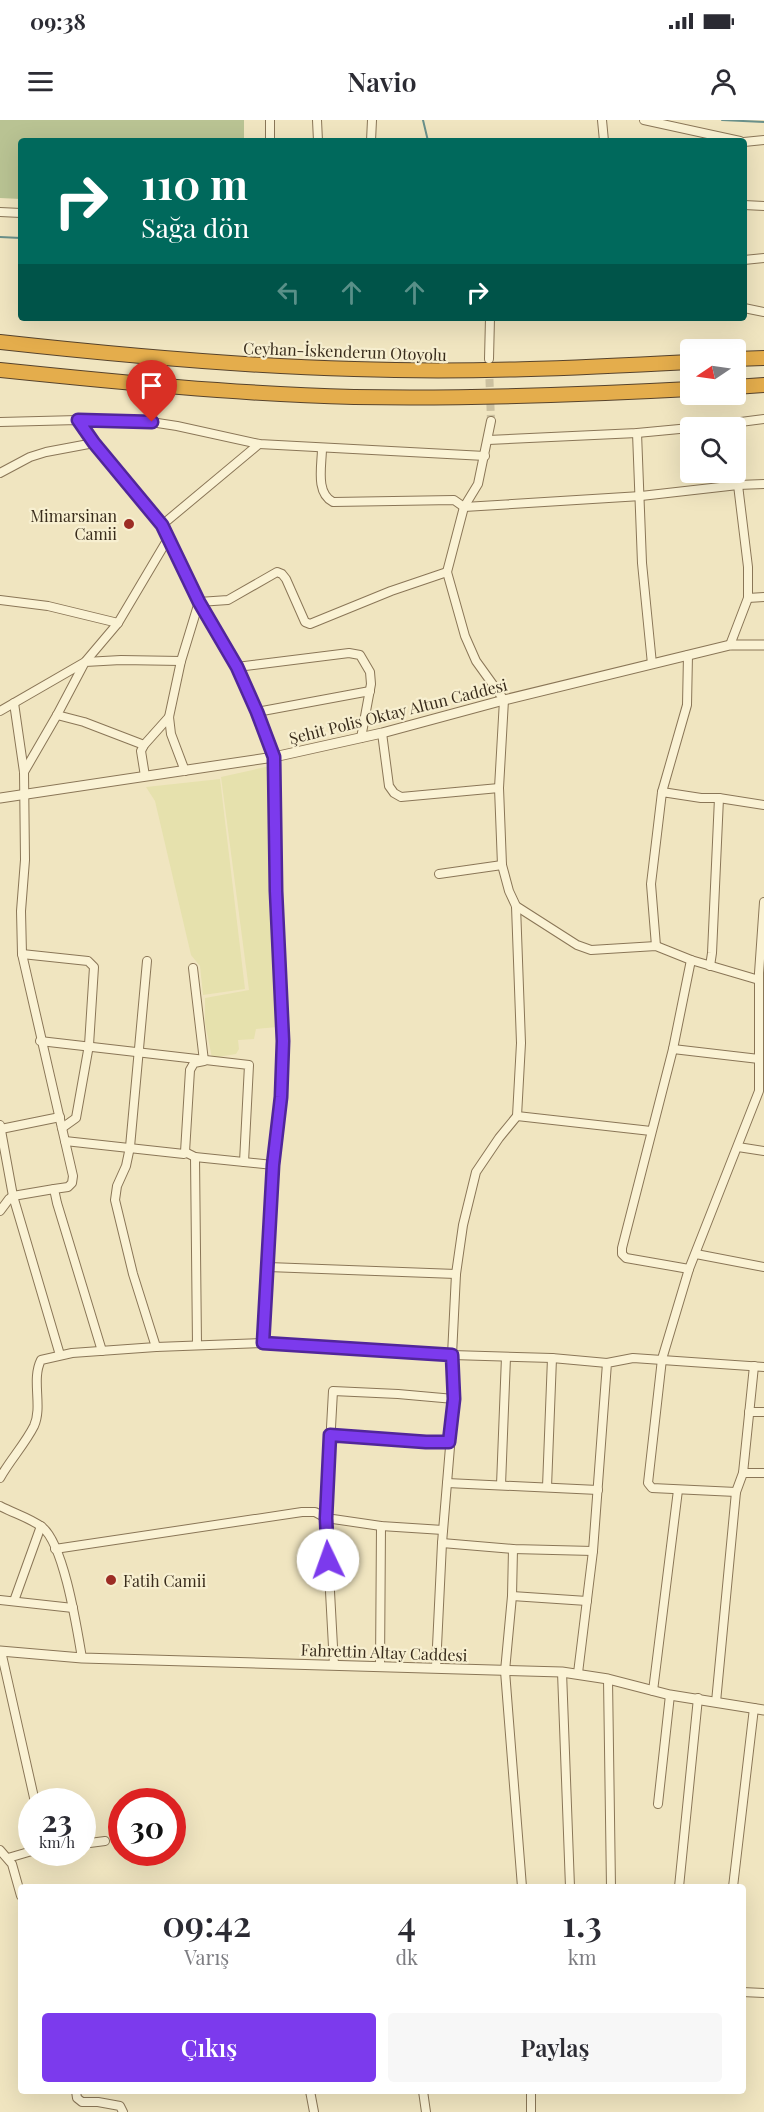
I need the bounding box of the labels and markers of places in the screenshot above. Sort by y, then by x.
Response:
pin [126,360,177,422]
place label: Mimarsinan Camii [30,505,117,544]
marker: Mimarsinan Camii [122,517,136,531]
place label: Fatih Camii [123,1570,206,1591]
marker: Fatih Camii [104,1573,118,1587]

